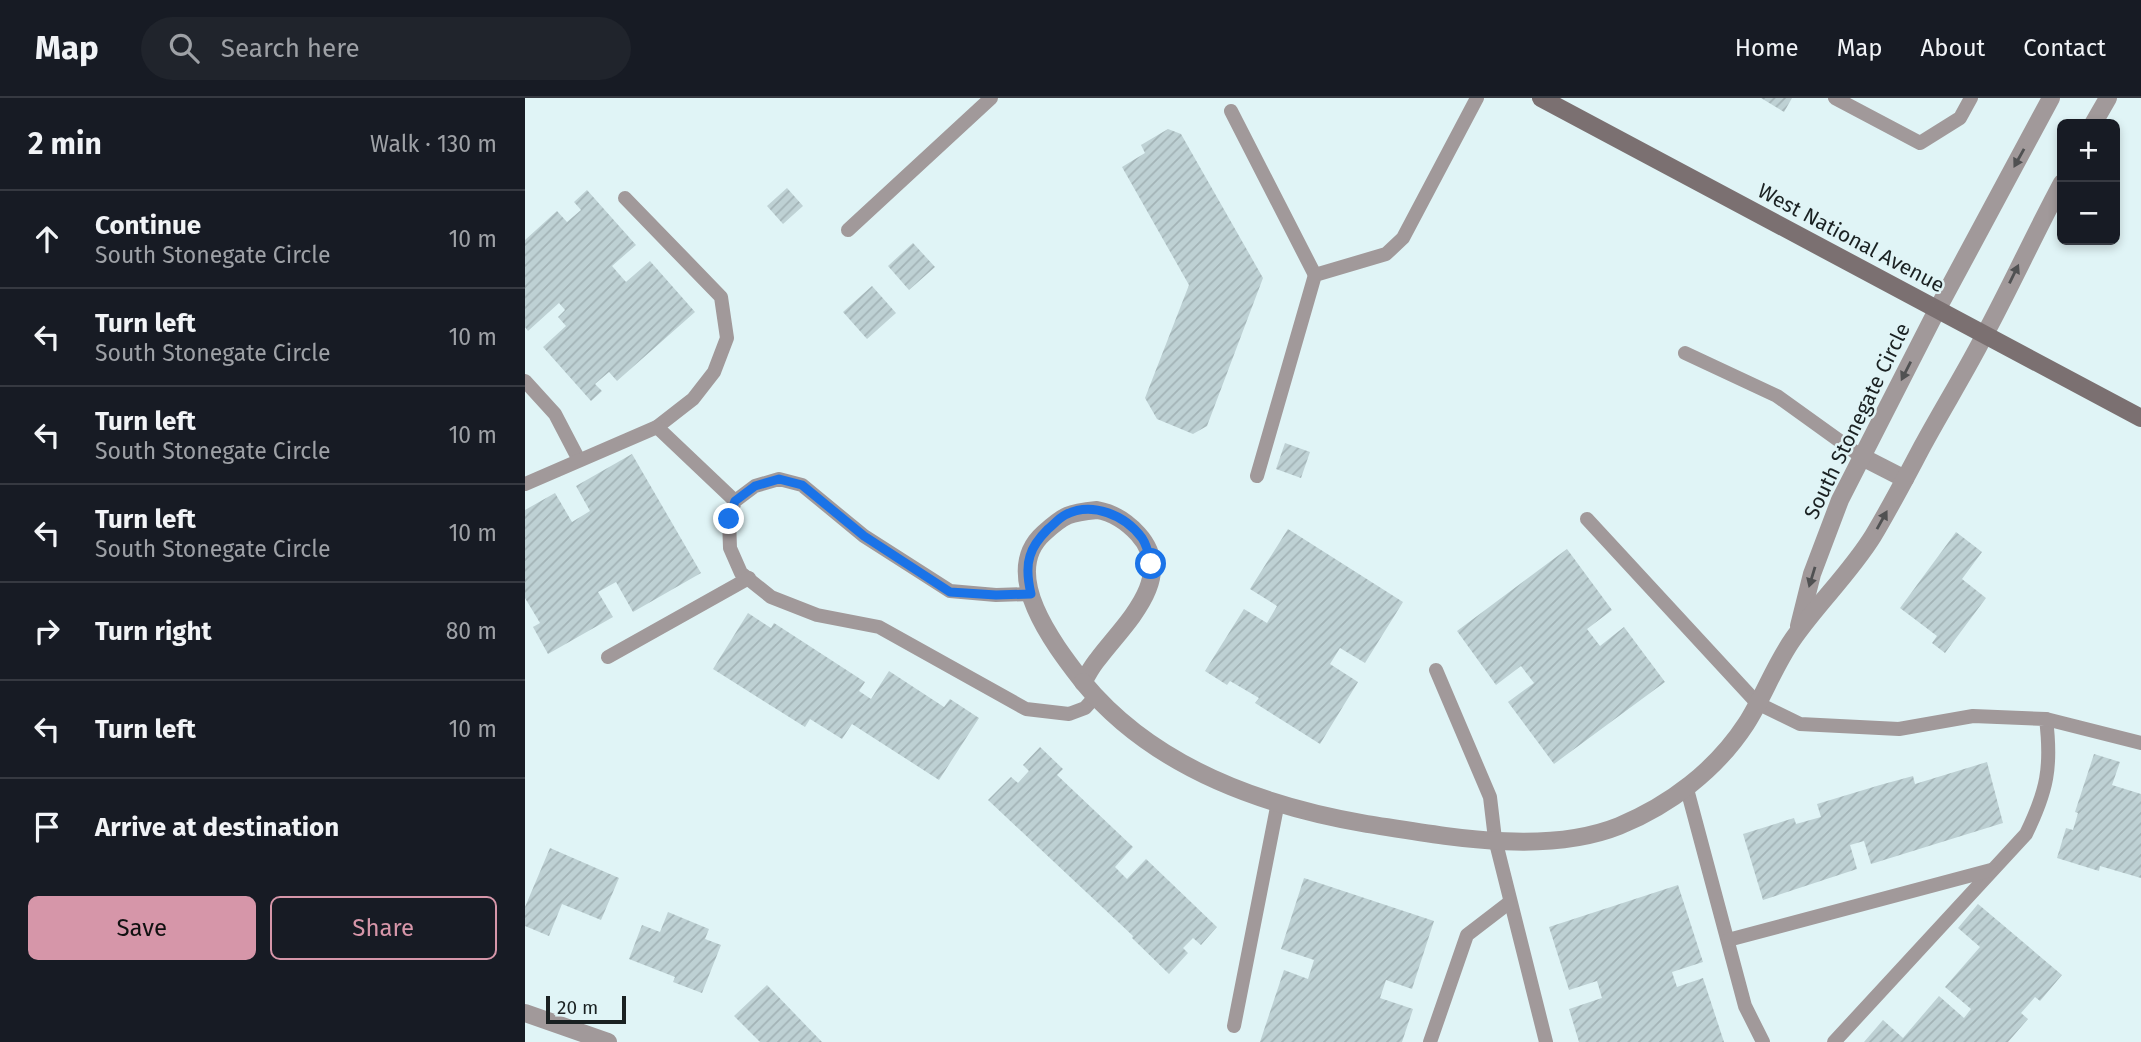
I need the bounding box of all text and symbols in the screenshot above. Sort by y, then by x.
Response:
search box [141,17,631,80]
text: Map [35,28,99,68]
icon: search [165,29,203,67]
text: Search here [221,33,360,64]
text: Home [1735,34,1799,62]
text: Map [1837,34,1883,62]
text: About [1921,34,1985,62]
text: Contact [2023,34,2106,62]
map controls [2057,119,2120,245]
button: + [2057,119,2120,182]
text: 2 min [28,126,102,162]
text: Walk · 130 m [370,130,497,158]
one-way arrow [2013,148,2025,168]
street label: West National Avenue [1753,178,1949,298]
button: − [2057,182,2120,245]
text: Continue [95,210,201,241]
icon: ahead [28,220,66,258]
text: 10 m [448,225,497,253]
text: South Stonegate Circle [95,241,331,269]
one-way arrow [2009,264,2020,284]
text: Turn left [95,308,196,339]
icon: left [28,318,66,356]
street label: South Stonegate Circle [1798,319,1916,523]
text: 10 m [448,323,497,351]
text: South Stonegate Circle [95,339,331,367]
one-way arrow [1900,361,1911,381]
text: Turn left [95,406,196,437]
icon: left [28,416,66,454]
text: 10 m [448,421,497,449]
text: South Stonegate Circle [95,437,331,465]
route end [713,503,744,534]
text: Turn left [95,504,196,535]
one-way arrow [1876,510,1888,530]
icon: left [28,514,66,552]
text: 10 m [448,519,497,547]
text: South Stonegate Circle [95,535,331,563]
route start [1135,548,1166,579]
one-way arrow [1806,567,1817,588]
icon: right [28,612,66,650]
text: Turn right [95,616,212,647]
text: 80 m [446,617,497,645]
icon: left [28,710,66,748]
text: Turn left [95,714,196,745]
text: 10 m [448,715,497,743]
icon: arrive [28,808,66,846]
text: Arrive at destination [95,812,339,843]
button: Save [28,896,256,960]
button: Share [270,896,497,960]
scale bar [546,993,627,1025]
text: 20 m [557,996,598,1019]

